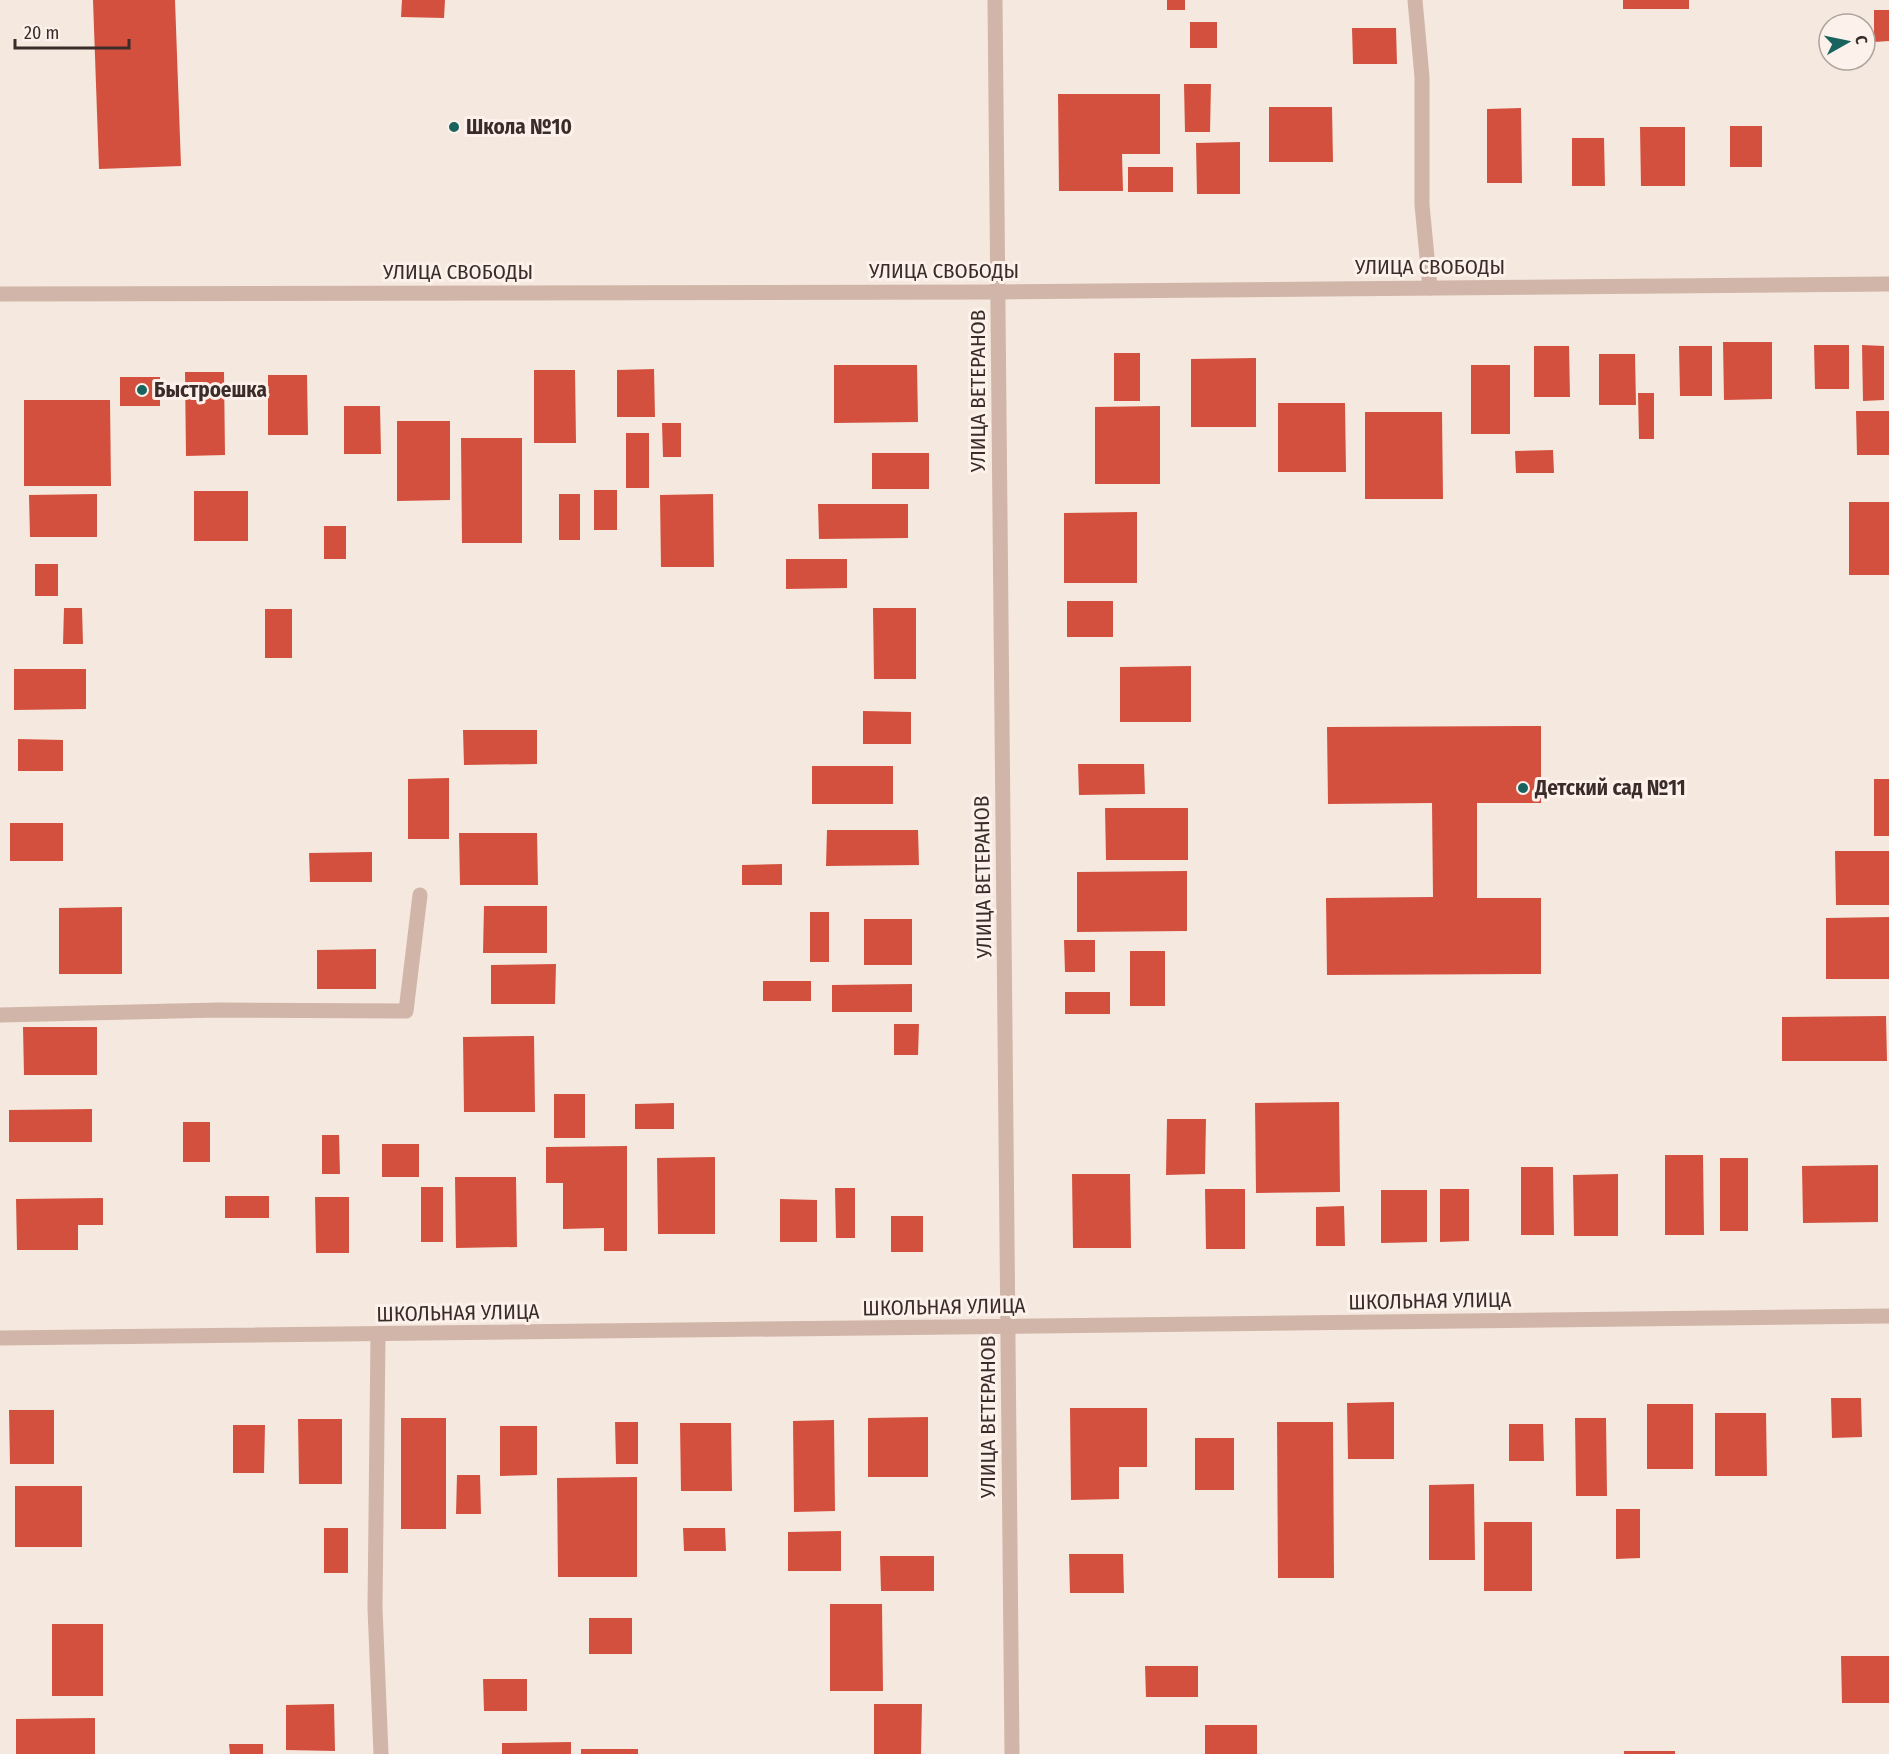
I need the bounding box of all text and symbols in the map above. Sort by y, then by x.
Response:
scale bar [15,12,129,50]
north arrow [1817,12,1877,72]
text: 20 m [24,22,59,44]
text: С [1851,34,1871,46]
place label: Школа №10 [466,114,572,140]
marker: Школа №10 [447,120,461,134]
street label: УЛИЦА СВОБОДЫ [1354,254,1505,280]
street label: УЛИЦА СВОБОДЫ [868,258,1019,284]
street label: УЛИЦА СВОБОДЫ [382,259,533,285]
street label: УЛИЦА ВЕТЕРАНОВ [965,310,991,473]
place label: Быстроешка [154,377,267,403]
marker: Быстроешка [135,383,149,397]
place label: Детский сад №11 [1534,775,1686,801]
marker: Детский сад №11 [1516,781,1530,795]
street label: УЛИЦА ВЕТЕРАНОВ [969,795,997,960]
street label: ШКОЛЬНАЯ УЛИЦА [1348,1287,1512,1315]
street label: ШКОЛЬНАЯ УЛИЦА [862,1293,1026,1321]
street label: ШКОЛЬНАЯ УЛИЦА [376,1299,540,1327]
street label: УЛИЦА ВЕТЕРАНОВ [975,1336,1001,1499]

